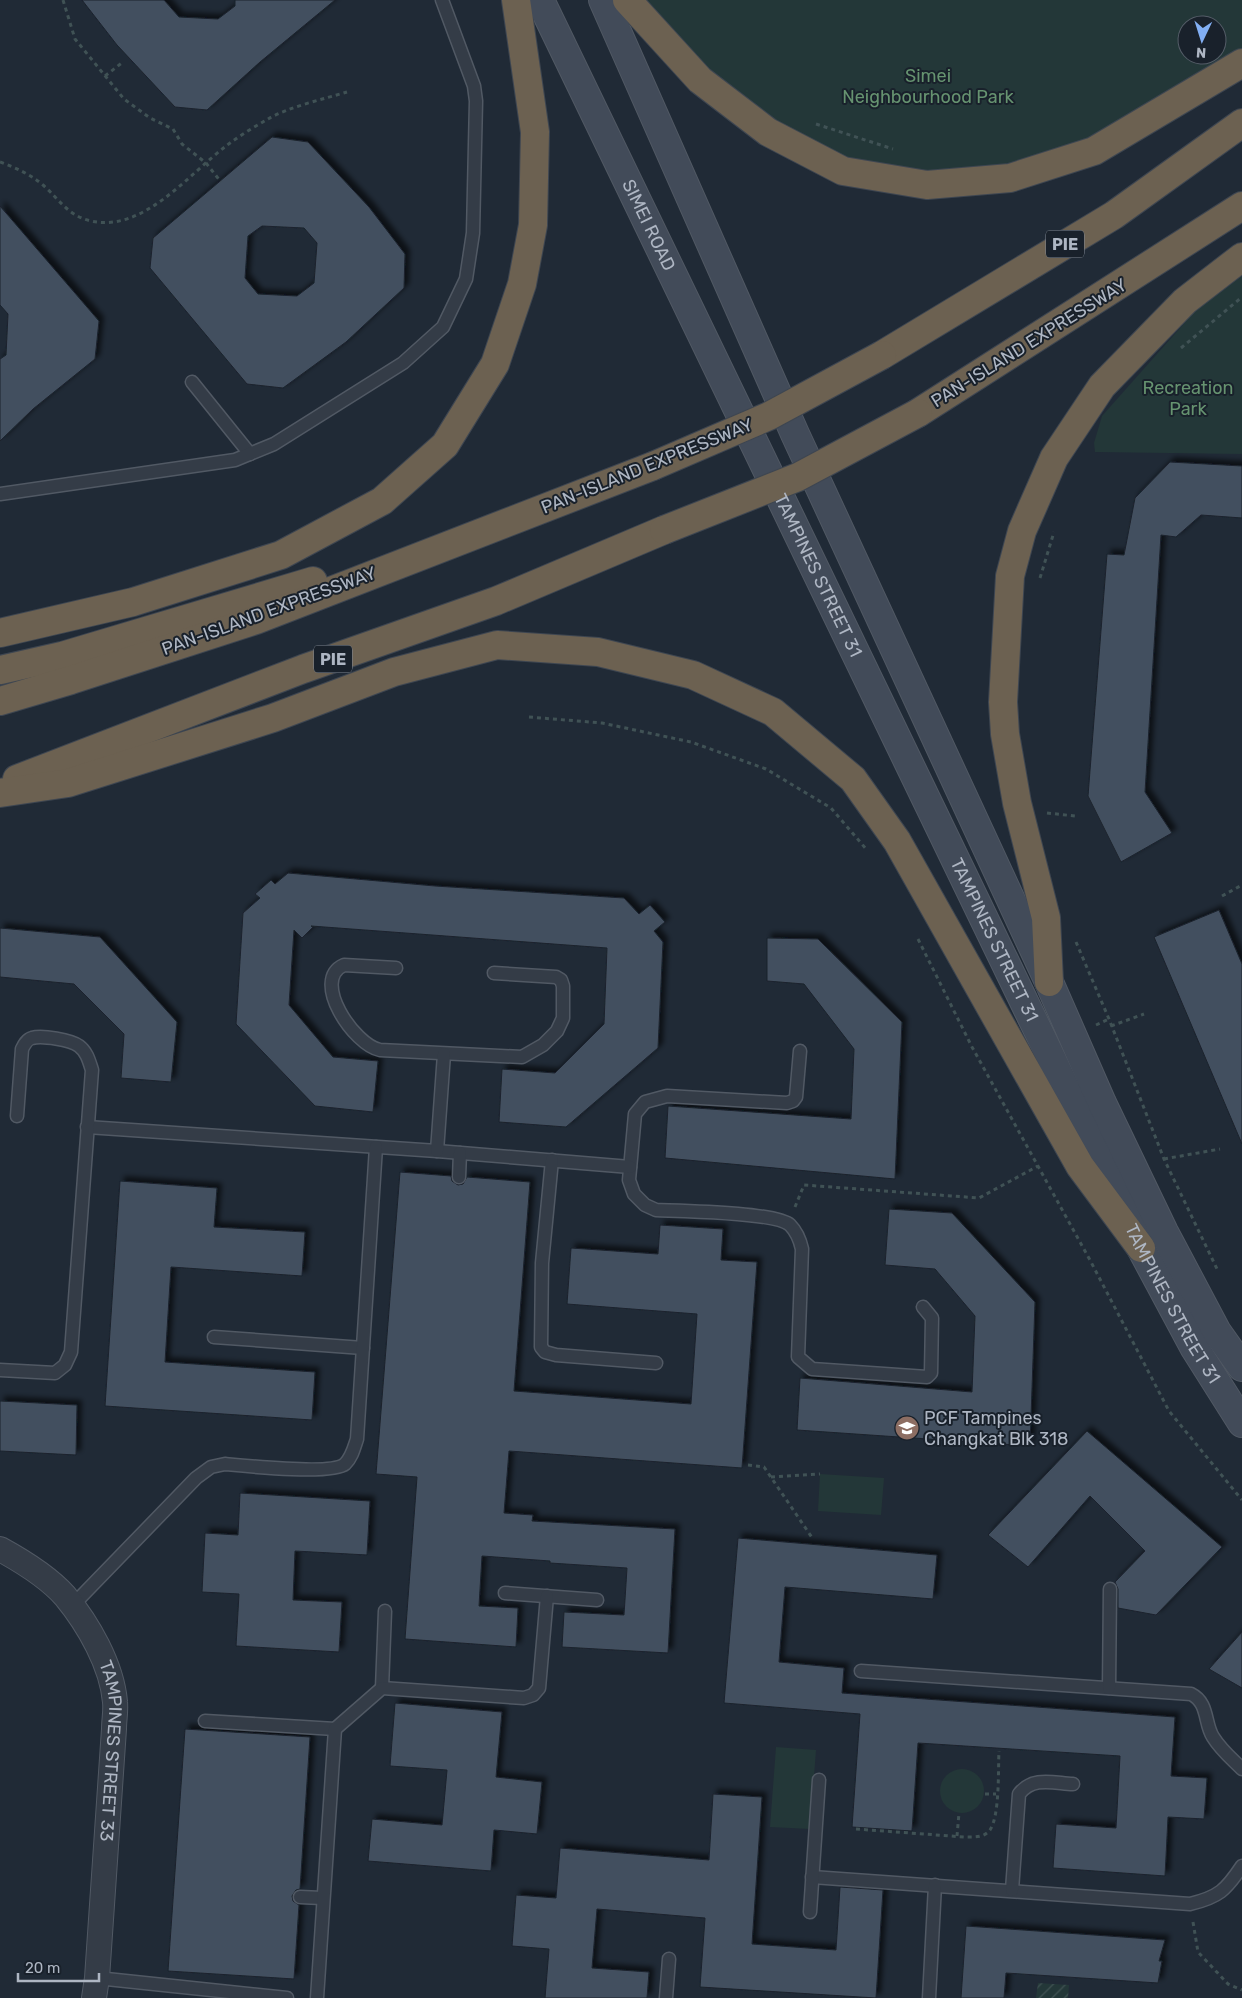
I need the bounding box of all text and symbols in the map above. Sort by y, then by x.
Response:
north arrow [1177,15,1227,65]
text: N [1196,44,1207,61]
park label: Simei Neighbourhood Park [842,65,1014,108]
street label: SIMEI ROAD [617,176,680,274]
road number: PIE [1046,230,1084,258]
street label: PAN-ISLAND EXPRESSWAY [927,273,1131,412]
park label: Recreation Park [1143,377,1233,420]
street label: PAN-ISLAND EXPRESSWAY [538,413,756,519]
street label: TAMPINES STREET 31 [769,490,867,661]
street label: PAN-ISLAND EXPRESSWAY [159,562,380,660]
road number: PIE [314,646,352,672]
street label: TAMPINES STREET 31 [945,855,1043,1025]
street label: TAMPINES STREET 31 [1120,1220,1225,1387]
place label: PCF Tampines Changkat Blk 318 [924,1407,1069,1450]
school or university icon: PCF Tampines Changkat Blk 318 [894,1415,920,1441]
street label: TAMPINES STREET 33 [94,1657,126,1842]
scale bar [18,1950,99,1982]
text: 20 m [25,1959,60,1977]

